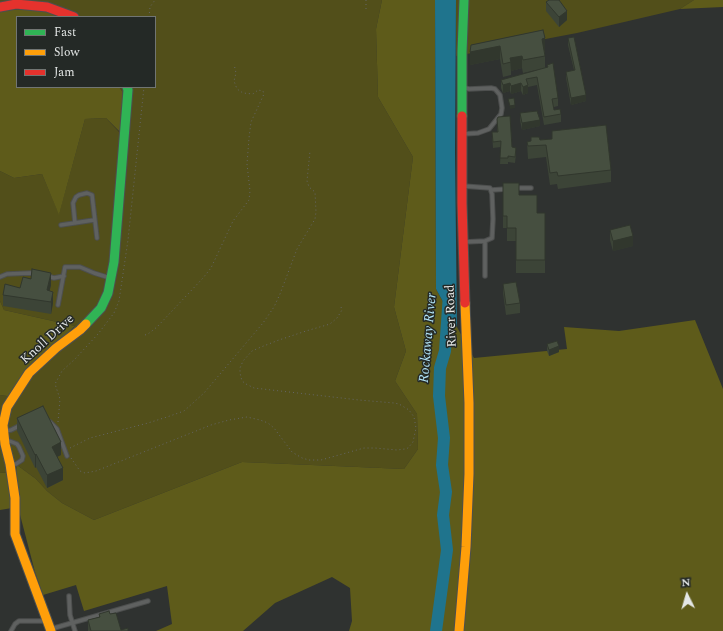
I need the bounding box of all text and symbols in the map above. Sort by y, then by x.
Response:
legend [16,16,156,88]
text: Fast [54,23,76,42]
text: Slow [54,43,79,62]
text: Jam [54,63,75,82]
street label: River Road [443,284,461,348]
water label: Rockaway River [417,292,441,384]
street label: Knoll Drive [18,312,78,368]
text: N [681,574,691,591]
north arrow [667,575,707,615]

